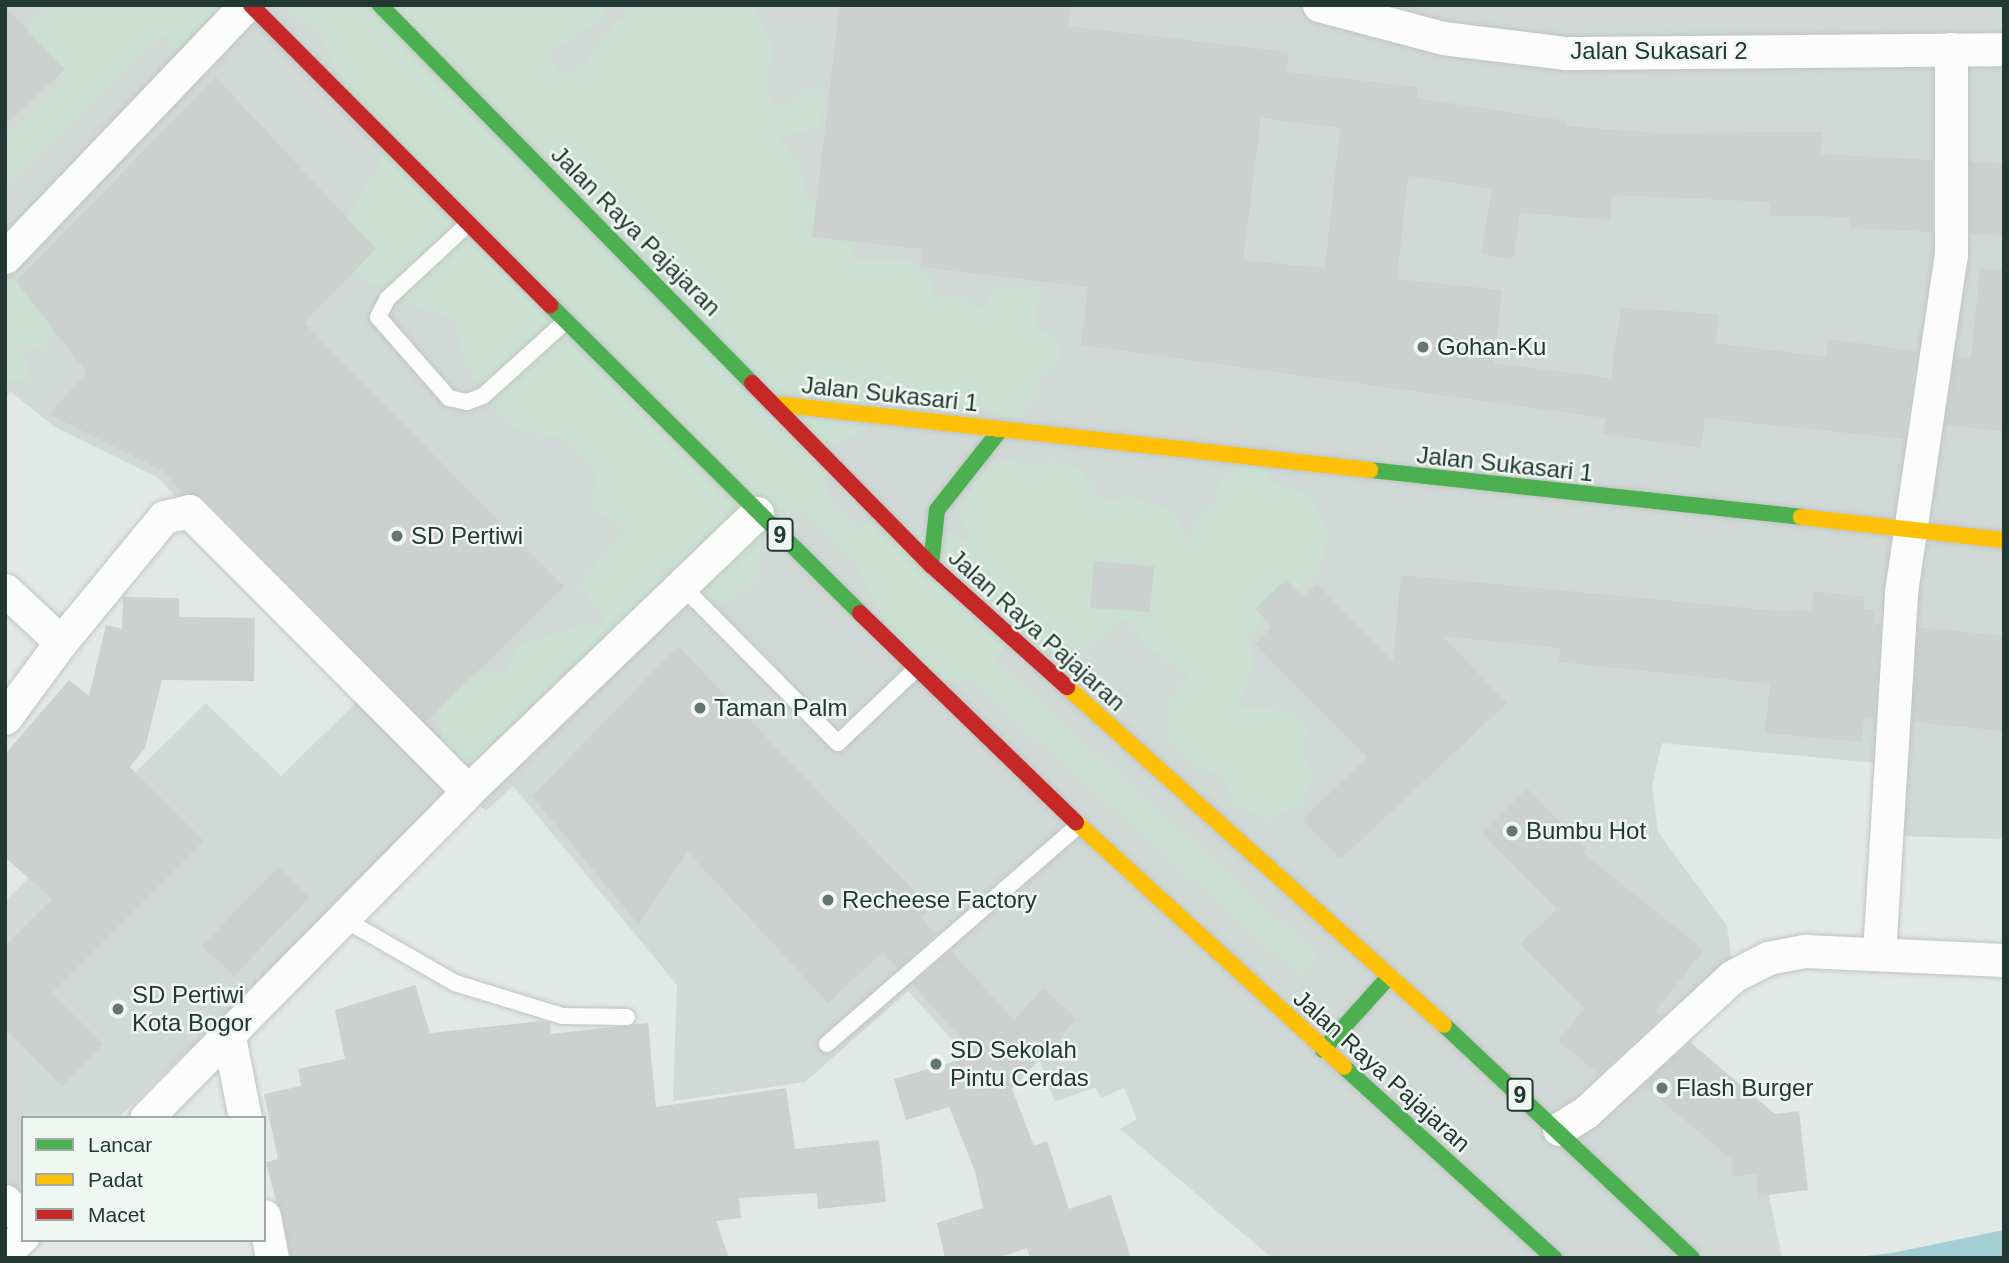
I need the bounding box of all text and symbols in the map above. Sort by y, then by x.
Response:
street label: Jalan Sukasari 2 [1570,37,1748,65]
street label: Jalan Raya Pajajaran [545,140,727,322]
place label: Gohan-Ku [1437,333,1546,361]
marker: Gohan-Ku [1415,339,1431,355]
street label: Jalan Sukasari 1 [800,370,980,418]
street label: Jalan Sukasari 1 [1415,440,1595,488]
road number: 9 [766,516,794,554]
place label: SD Pertiwi [411,522,523,550]
marker: SD Pertiwi [389,528,405,544]
street label: Jalan Raya Pajajaran [943,543,1131,717]
place label: Taman Palm [714,694,847,722]
marker: Taman Palm [692,700,708,716]
place label: Bumbu Hot [1526,817,1646,845]
marker: Bumbu Hot [1504,823,1520,839]
place label: Recheese Factory [842,886,1037,914]
marker: Recheese Factory [820,892,836,908]
place label: SD Pertiwi Kota Bogor [132,981,252,1037]
street label: Jalan Raya Pajajaran [1288,984,1476,1158]
marker: SD Pertiwi Kota Bogor [110,1001,126,1017]
place label: SD Sekolah Pintu Cerdas [950,1036,1089,1092]
marker: SD Sekolah Pintu Cerdas [928,1056,944,1072]
place label: Flash Burger [1676,1074,1813,1102]
road number: 9 [1506,1076,1534,1114]
marker: Flash Burger [1654,1080,1670,1096]
legend [21,1116,266,1242]
text: Lancar [88,1133,152,1156]
text: Padat [88,1168,143,1191]
text: Macet [88,1203,145,1226]

